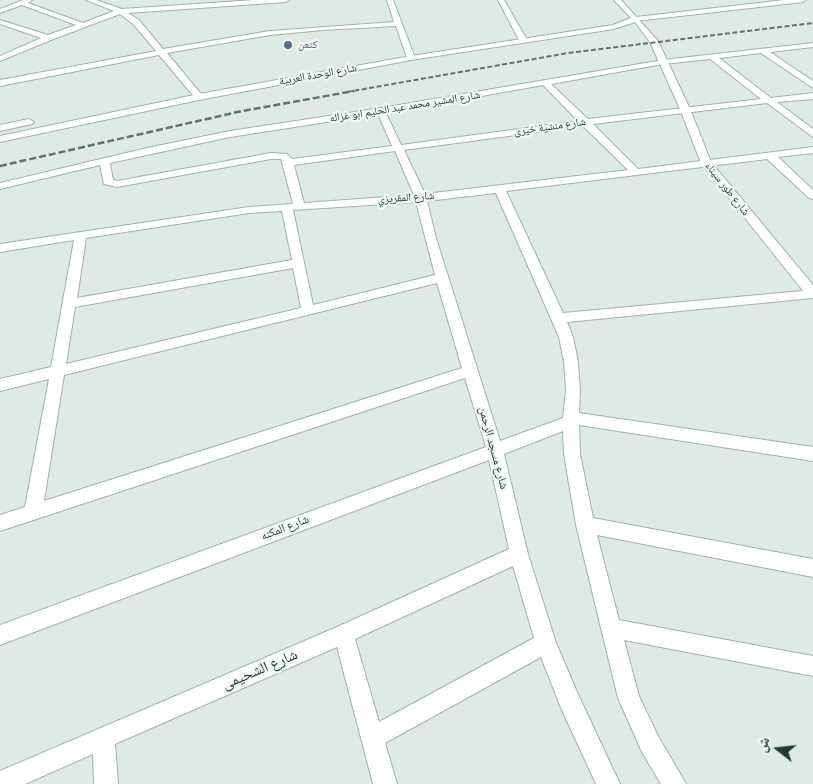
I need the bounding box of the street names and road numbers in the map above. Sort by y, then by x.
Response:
street label: شارع الوحدة العربية [278,62,358,88]
street label: شارع المشير محمد عبد الحليم ابو غزاله [329,89,481,125]
street label: شارع منشية خيرى [513,115,587,139]
street label: شارع طور سيناء [702,160,752,218]
street label: شارع المقريزي [377,189,435,207]
street label: شارع مسجد الرحمن [475,405,511,491]
street label: شارع المكنه [259,512,311,544]
street label: شارع الشحيمى [219,646,301,694]

